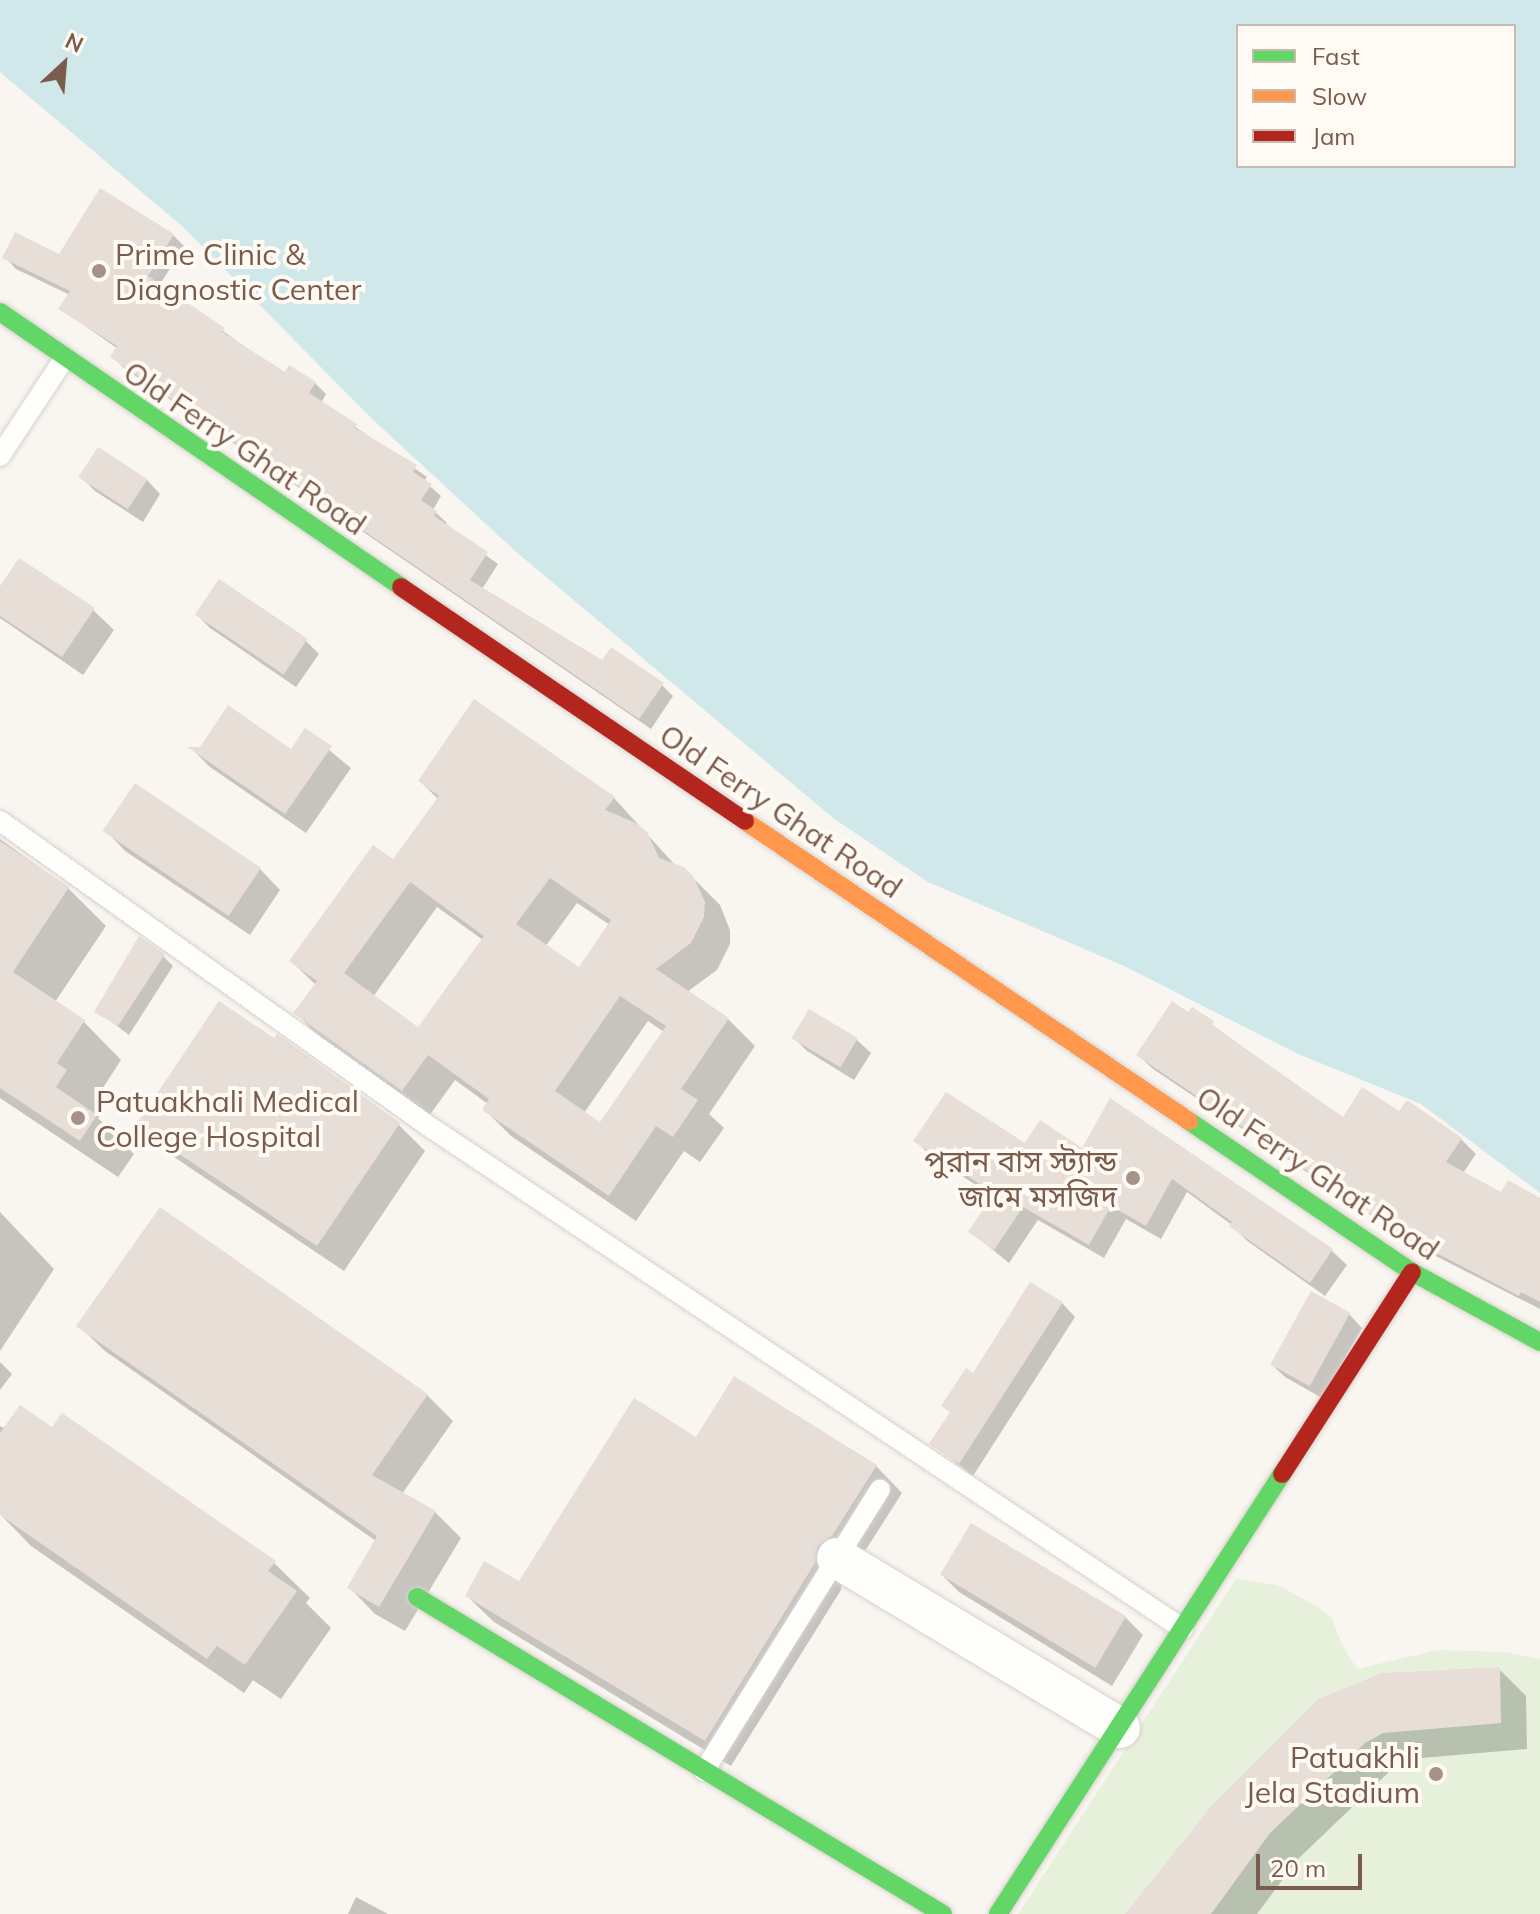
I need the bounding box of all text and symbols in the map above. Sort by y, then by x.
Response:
north arrow [24,24,104,104]
legend [1236,24,1516,168]
text: N [61,26,88,59]
text: Fast [1312,41,1360,71]
text: Slow [1312,81,1367,111]
text: Jam [1312,121,1355,151]
place label: Prime Clinic & Diagnostic Center [115,236,361,306]
marker: Prime Clinic & Diagnostic Center [90,262,108,280]
street label: Old Ferry Ghat Road [117,354,373,542]
street label: Old Ferry Ghat Road [653,717,909,905]
street label: Old Ferry Ghat Road [1190,1079,1446,1267]
place label: Patuakhali Medical College Hospital [96,1083,359,1154]
marker: Patuakhali Medical College Hospital [67,1107,89,1129]
place label: পুরান বাস স্ট্যান্ড জামে মসজিদ [924,1143,1117,1214]
marker: পুরান বাস স্ট্যান্ড জামে মসজিদ [1124,1169,1142,1187]
place label: Patuakhli Jela Stadium [1245,1739,1420,1810]
marker: Patuakhli Jela Stadium [1427,1765,1445,1783]
scale bar [1260,1838,1366,1888]
text: 20 m [1270,1853,1326,1883]

